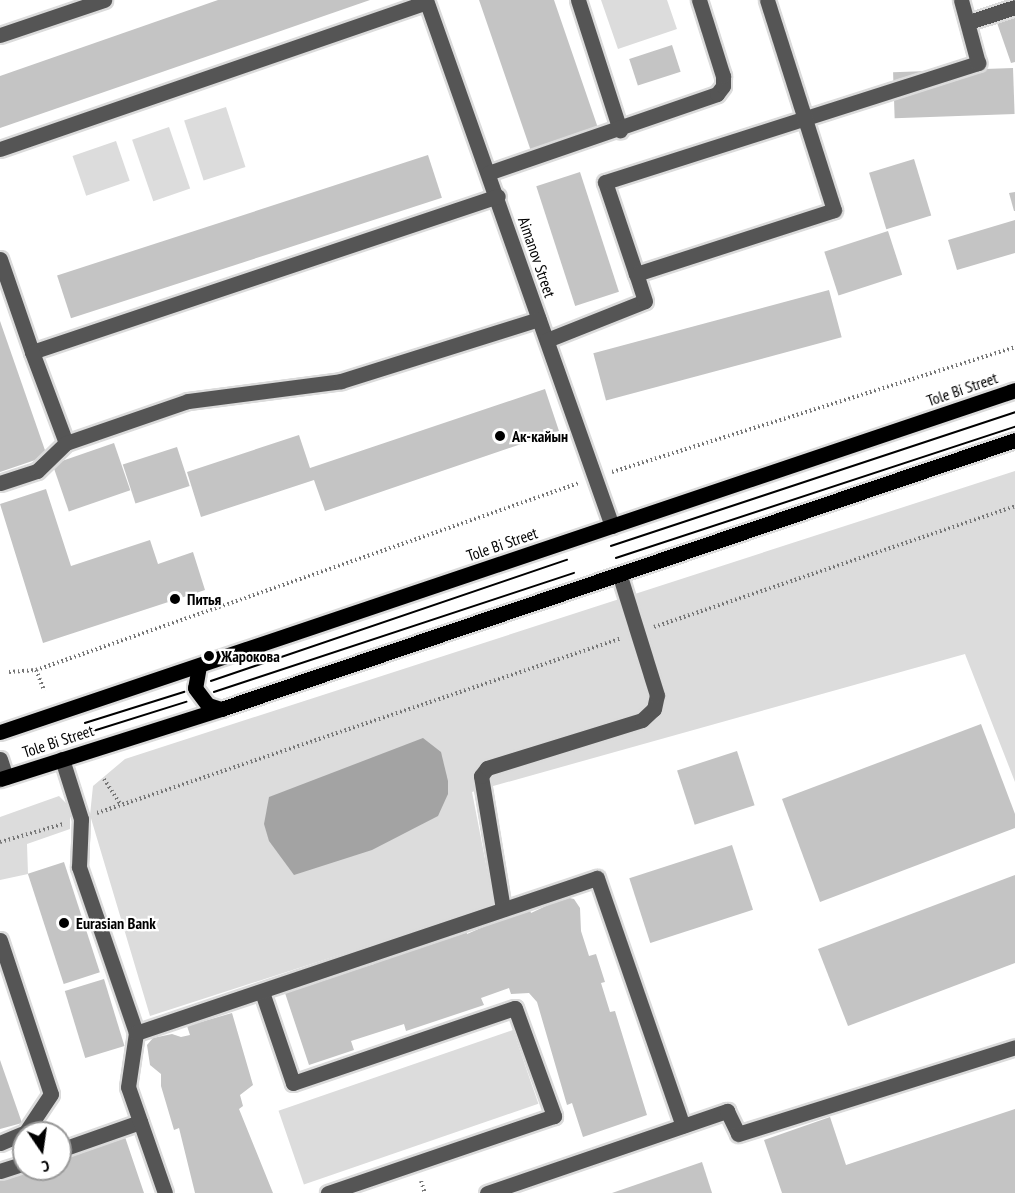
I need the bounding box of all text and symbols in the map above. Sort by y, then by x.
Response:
street label: Aimanov Street [514,214,560,300]
street label: Tole Bi Street [924,368,1000,410]
place label: Ак-кайын [512,426,568,446]
marker: Ак-кайын [493,429,507,443]
street label: Tole Bi Street [464,523,540,565]
place label: Питья [187,589,221,609]
marker: Питья [168,592,182,606]
place label: Жарокова [221,646,280,666]
marker: Жарокова [202,649,216,663]
street label: Tole Bi Street [20,720,96,762]
place label: Eurasian Bank [76,913,156,933]
marker: Eurasian Bank [57,916,71,930]
north arrow [12,1121,72,1181]
text: С [40,1156,51,1177]

